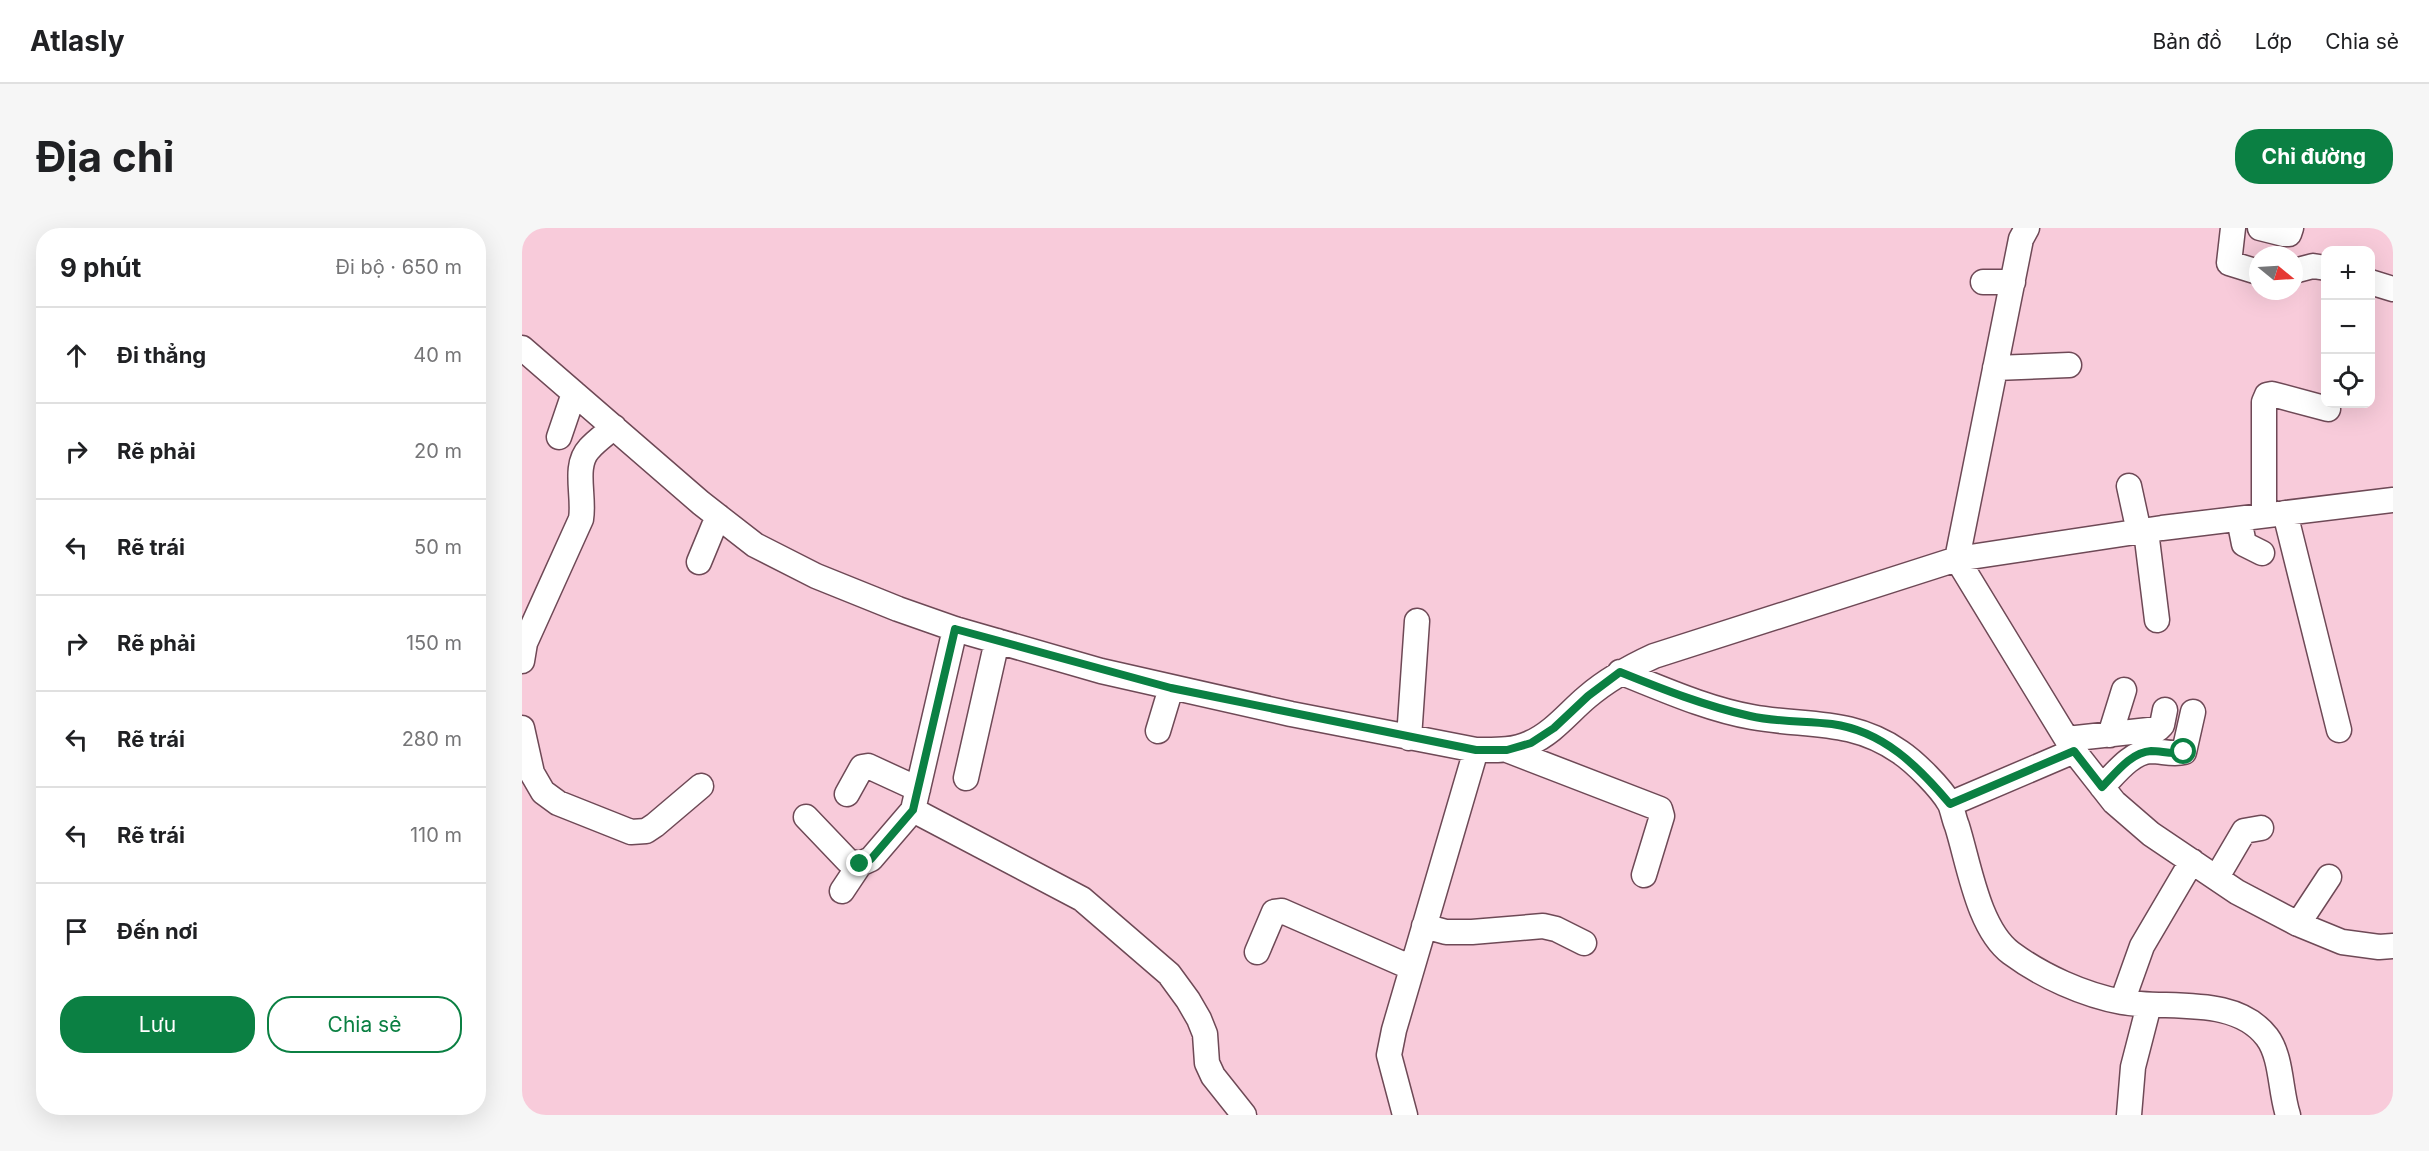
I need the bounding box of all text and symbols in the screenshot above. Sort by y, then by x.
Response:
text: Atlasly [30,24,125,58]
text: Bản đồ [2153,29,2222,54]
text: Lớp [2255,29,2292,54]
text: Chia sẻ [2325,29,2399,54]
button: Chỉ đường [2235,129,2393,184]
text: Địa chỉ [36,131,174,182]
north arrow [2249,246,2303,300]
map controls [2321,246,2375,408]
button: + [2321,246,2375,300]
text: 9 phút [60,252,141,283]
text: Đi bộ · 650 m [336,255,462,279]
button: − [2321,300,2375,354]
icon: ahead [60,339,93,372]
text: Đi thẳng [117,342,206,368]
text: 40 m [413,343,462,367]
button: locate [2321,354,2375,408]
icon: right [60,435,93,468]
text: Rẽ phải [117,438,196,464]
text: 20 m [414,439,462,463]
icon: left [60,531,93,564]
text: Rẽ trái [117,534,185,560]
text: 50 m [414,535,462,559]
icon: right [60,627,93,660]
text: Rẽ phải [117,630,196,656]
text: 150 m [406,631,462,655]
icon: left [60,723,93,756]
text: Rẽ trái [117,726,185,752]
text: 280 m [402,727,462,751]
route start [2170,738,2196,764]
icon: left [60,819,93,852]
text: Rẽ trái [117,822,185,848]
text: 110 m [410,823,462,847]
route end [846,850,872,876]
icon: arrive [60,915,93,948]
text: Đến nơi [117,918,198,944]
button: Lưu [60,996,255,1053]
button: Chia sẻ [267,996,462,1053]

